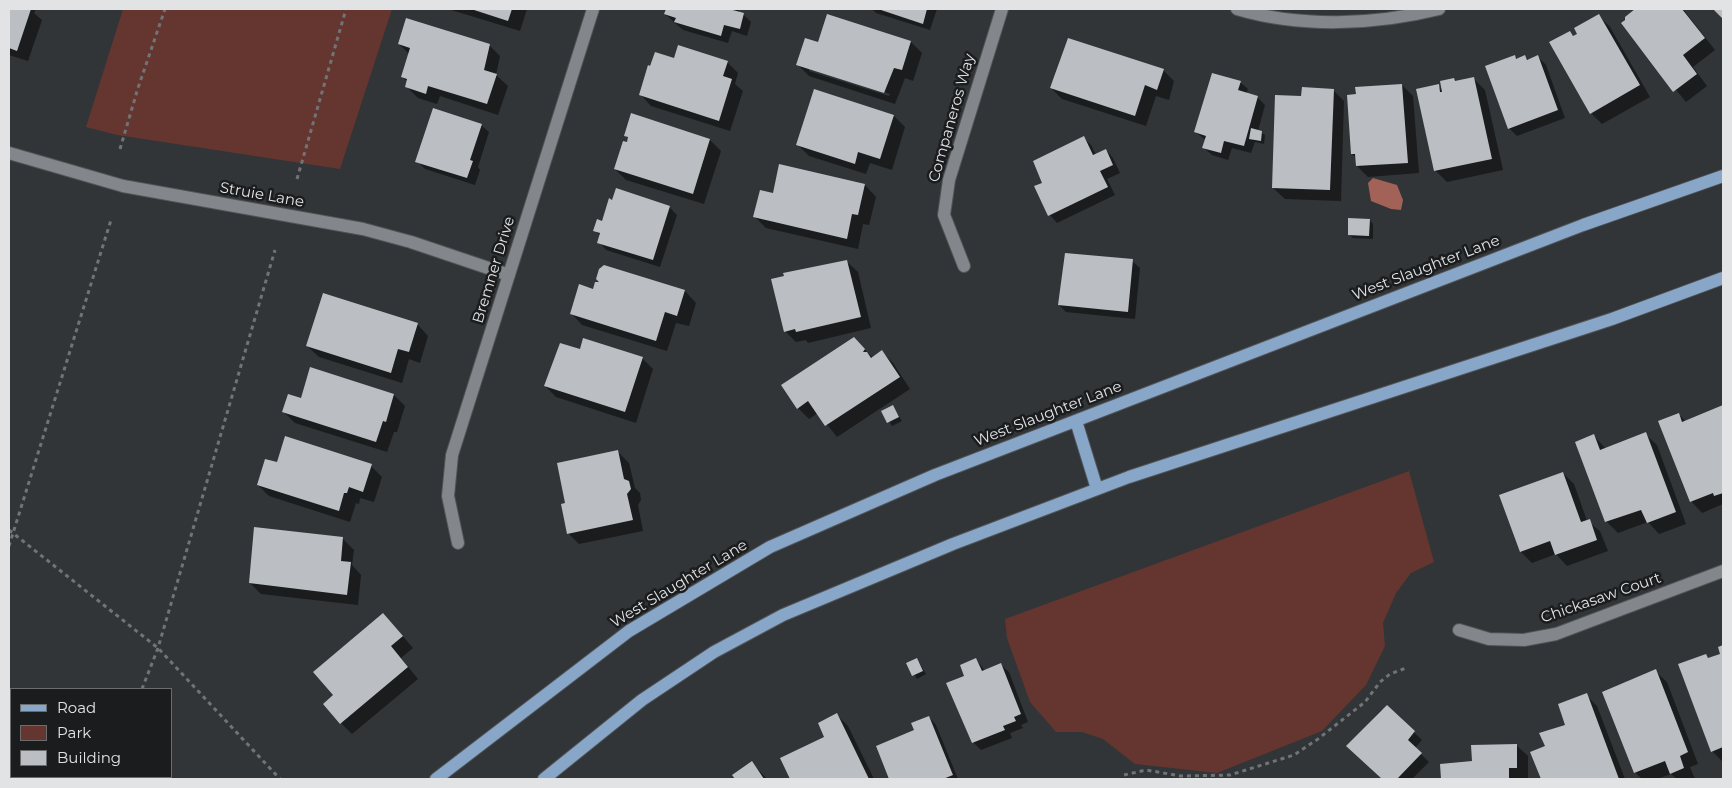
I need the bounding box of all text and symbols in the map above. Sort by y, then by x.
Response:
street label: Companeros Way [925,52,979,184]
street label: Struie Lane [218,179,306,211]
street label: Bremner Drive [469,215,519,325]
street label: West Slaughter Lane [1350,232,1502,304]
street label: West Slaughter Lane [972,378,1124,450]
street label: West Slaughter Lane [607,536,751,632]
street label: Chickasaw Court [1538,569,1664,627]
legend [10,688,172,778]
text: Road [57,698,96,717]
text: Park [57,723,91,742]
text: Building [57,748,121,767]

